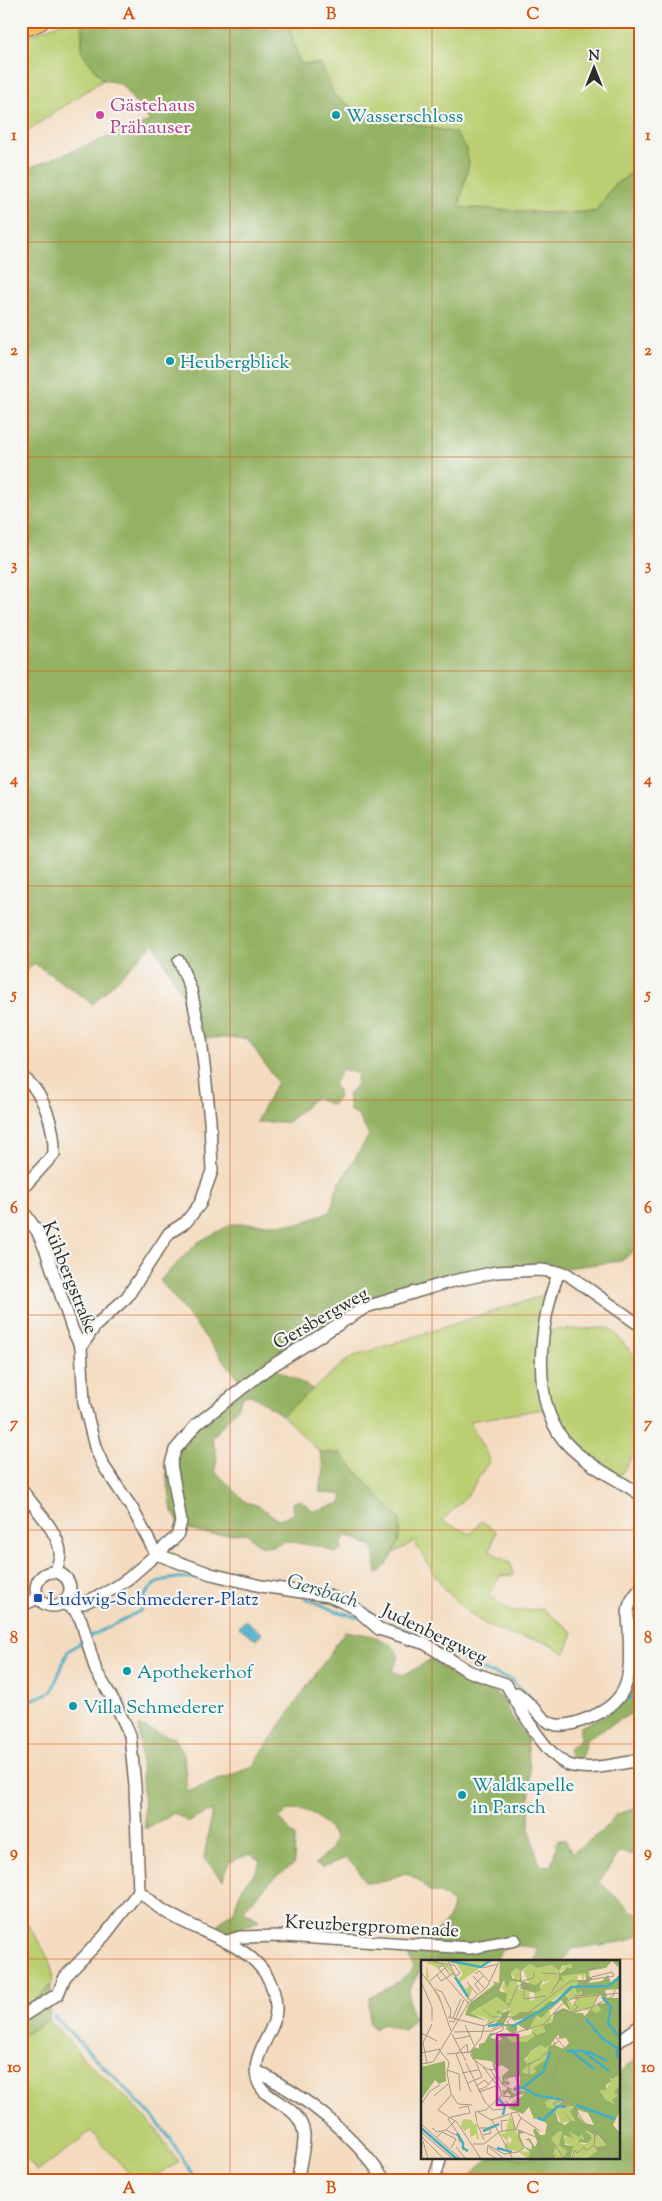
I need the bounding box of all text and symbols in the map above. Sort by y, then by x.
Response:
text: A [123,4,136,27]
text: B [326,4,336,27]
text: C [527,4,540,27]
north arrow [570,42,620,92]
text: N [588,47,600,67]
place label: Gästehaus Prähauser [110,93,195,142]
place label: Wasserschloss [346,104,463,131]
marker: Gästehaus Prähauser [94,109,106,121]
marker: Wasserschloss [330,109,342,121]
text: 1 [11,125,17,148]
text: 1 [645,125,651,148]
text: 2 [10,340,18,363]
text: 2 [644,340,652,363]
place label: Heubergblick [180,350,290,377]
marker: Heubergblick [164,355,176,367]
text: 3 [11,555,18,578]
text: 3 [645,555,652,578]
text: 4 [9,769,18,792]
text: 4 [643,769,652,792]
text: 5 [9,984,17,1007]
text: 5 [643,984,651,1007]
text: 6 [10,1198,18,1221]
text: 6 [644,1198,652,1221]
street label: Kühbergstraße [34,1218,104,1338]
street label: Gersbergweg [268,1281,374,1357]
text: 7 [10,1413,19,1436]
text: 7 [644,1413,653,1436]
water label: Gersbach [283,1568,362,1617]
place label: Ludwig-Schmederer-Platz [48,1587,259,1614]
marker: Ludwig-Schmederer-Platz [32,1592,44,1604]
street label: Judenbergweg [376,1598,491,1672]
text: 8 [10,1628,18,1651]
text: 8 [644,1628,652,1651]
place label: Apothekerhof [137,1660,255,1687]
marker: Apothekerhof [121,1665,133,1677]
place label: Villa Schmederer [83,1695,224,1722]
marker: Villa Schmederer [67,1700,79,1712]
place label: Waldkapelle in Parsch [472,1773,574,1822]
marker: Waldkapelle in Parsch [456,1789,468,1801]
text: 9 [10,1842,18,1865]
text: 9 [644,1842,652,1865]
street label: Kreuzbergpromenade [284,1909,460,1946]
inset map [421,1960,620,2158]
text: 10 [7,2057,21,2080]
text: 10 [641,2057,655,2080]
text: A [123,2178,136,2201]
text: B [326,2178,336,2201]
text: C [527,2178,540,2201]

